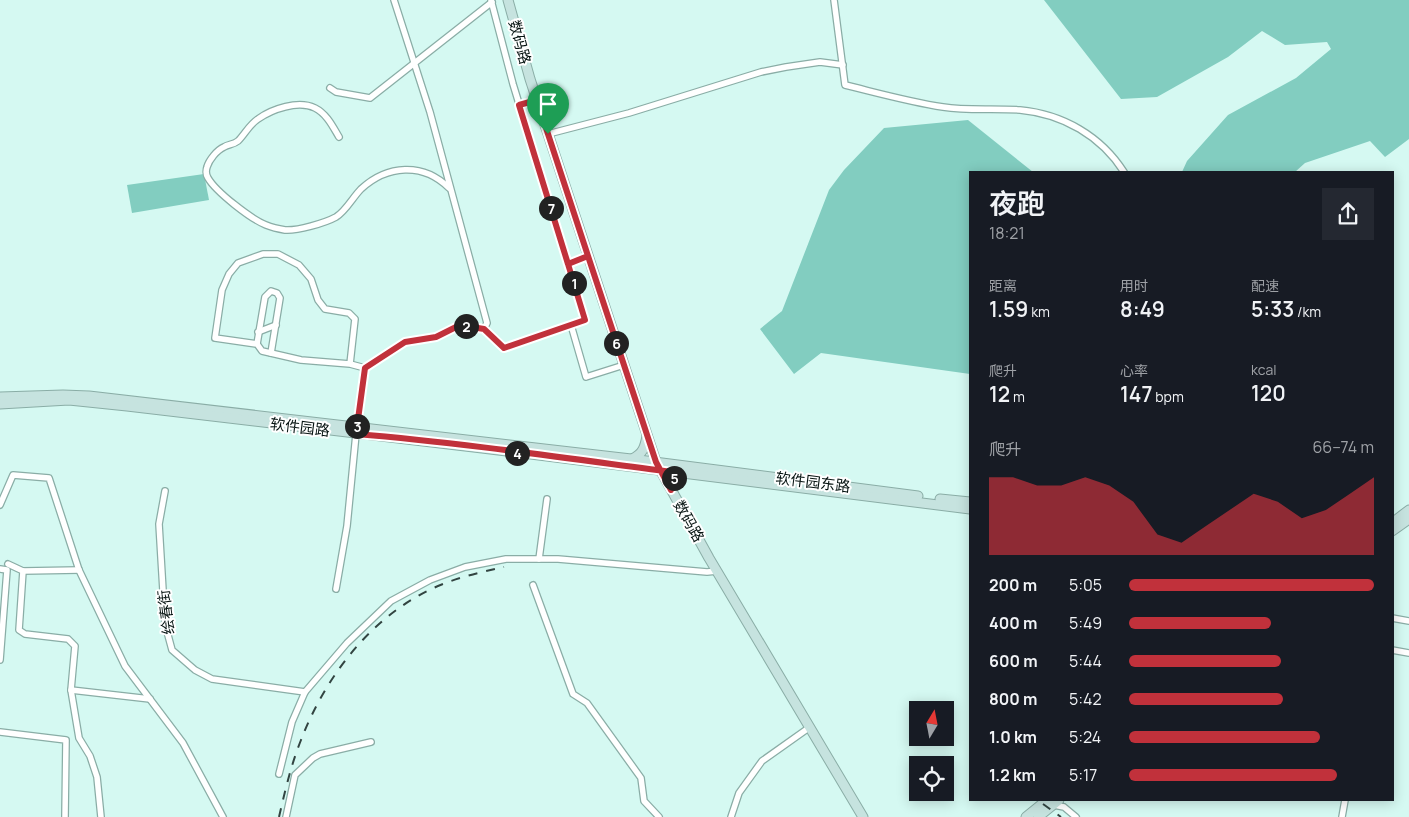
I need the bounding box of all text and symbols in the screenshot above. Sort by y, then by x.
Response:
street label: 数码路 [504,18,536,66]
pin [527,83,569,134]
icon: arrive [534,90,562,118]
text: 夜跑 [989,184,1045,222]
button: share [1322,188,1374,240]
pin: 7 [538,196,564,220]
text: 7 [548,199,555,218]
text: 18:21 [989,222,1025,244]
pin: 1 [562,270,586,296]
text: 1 [571,274,578,293]
text: 距离 [989,276,1017,295]
text: 用时 [1120,276,1148,295]
text: 配速 [1251,276,1279,295]
text: 1.59 [989,295,1028,323]
text: 8:49 [1120,295,1165,323]
text: 5:33 [1251,295,1294,323]
text: km [1028,302,1050,321]
text: /km [1294,302,1321,321]
pin: 2 [454,314,478,338]
text: 2 [462,317,471,336]
pin: 6 [604,330,628,356]
text: 6 [612,334,621,353]
text: kcal [1251,360,1277,379]
text: 爬升 [989,361,1017,380]
text: 心率 [1120,361,1148,380]
text: 120 [1251,379,1286,407]
text: 12 [989,380,1010,408]
text: 147 [1120,380,1153,408]
text: m [1010,387,1025,406]
text: bpm [1153,387,1184,406]
street label: 软件园路 [269,413,331,441]
pin: 3 [344,414,370,438]
text: 3 [353,417,362,436]
text: 66–74 m [1312,436,1374,458]
text: 爬升 [989,438,1021,460]
pin: 4 [504,440,530,466]
text: 4 [513,444,522,463]
pin: 5 [662,466,686,490]
street label: 软件园东路 [774,467,852,497]
text: 5 [670,469,679,488]
street label: 数码路 [669,496,709,546]
text: 200 m [989,574,1037,596]
text: 5:05 [1069,574,1102,596]
street label: 绘春街 [153,588,179,636]
text: 400 m [989,612,1037,634]
text: 5:49 [1069,612,1102,634]
text: 600 m [989,650,1038,672]
text: 5:44 [1069,650,1102,672]
text: 800 m [989,688,1037,710]
text: 5:42 [1069,688,1102,710]
north arrow [909,701,954,746]
map controls [909,701,954,801]
text: 1.0 km [989,726,1037,748]
text: 5:24 [1069,726,1101,748]
button: locate [909,756,954,801]
text: 1.2 km [989,764,1036,786]
text: 5:17 [1069,764,1097,786]

